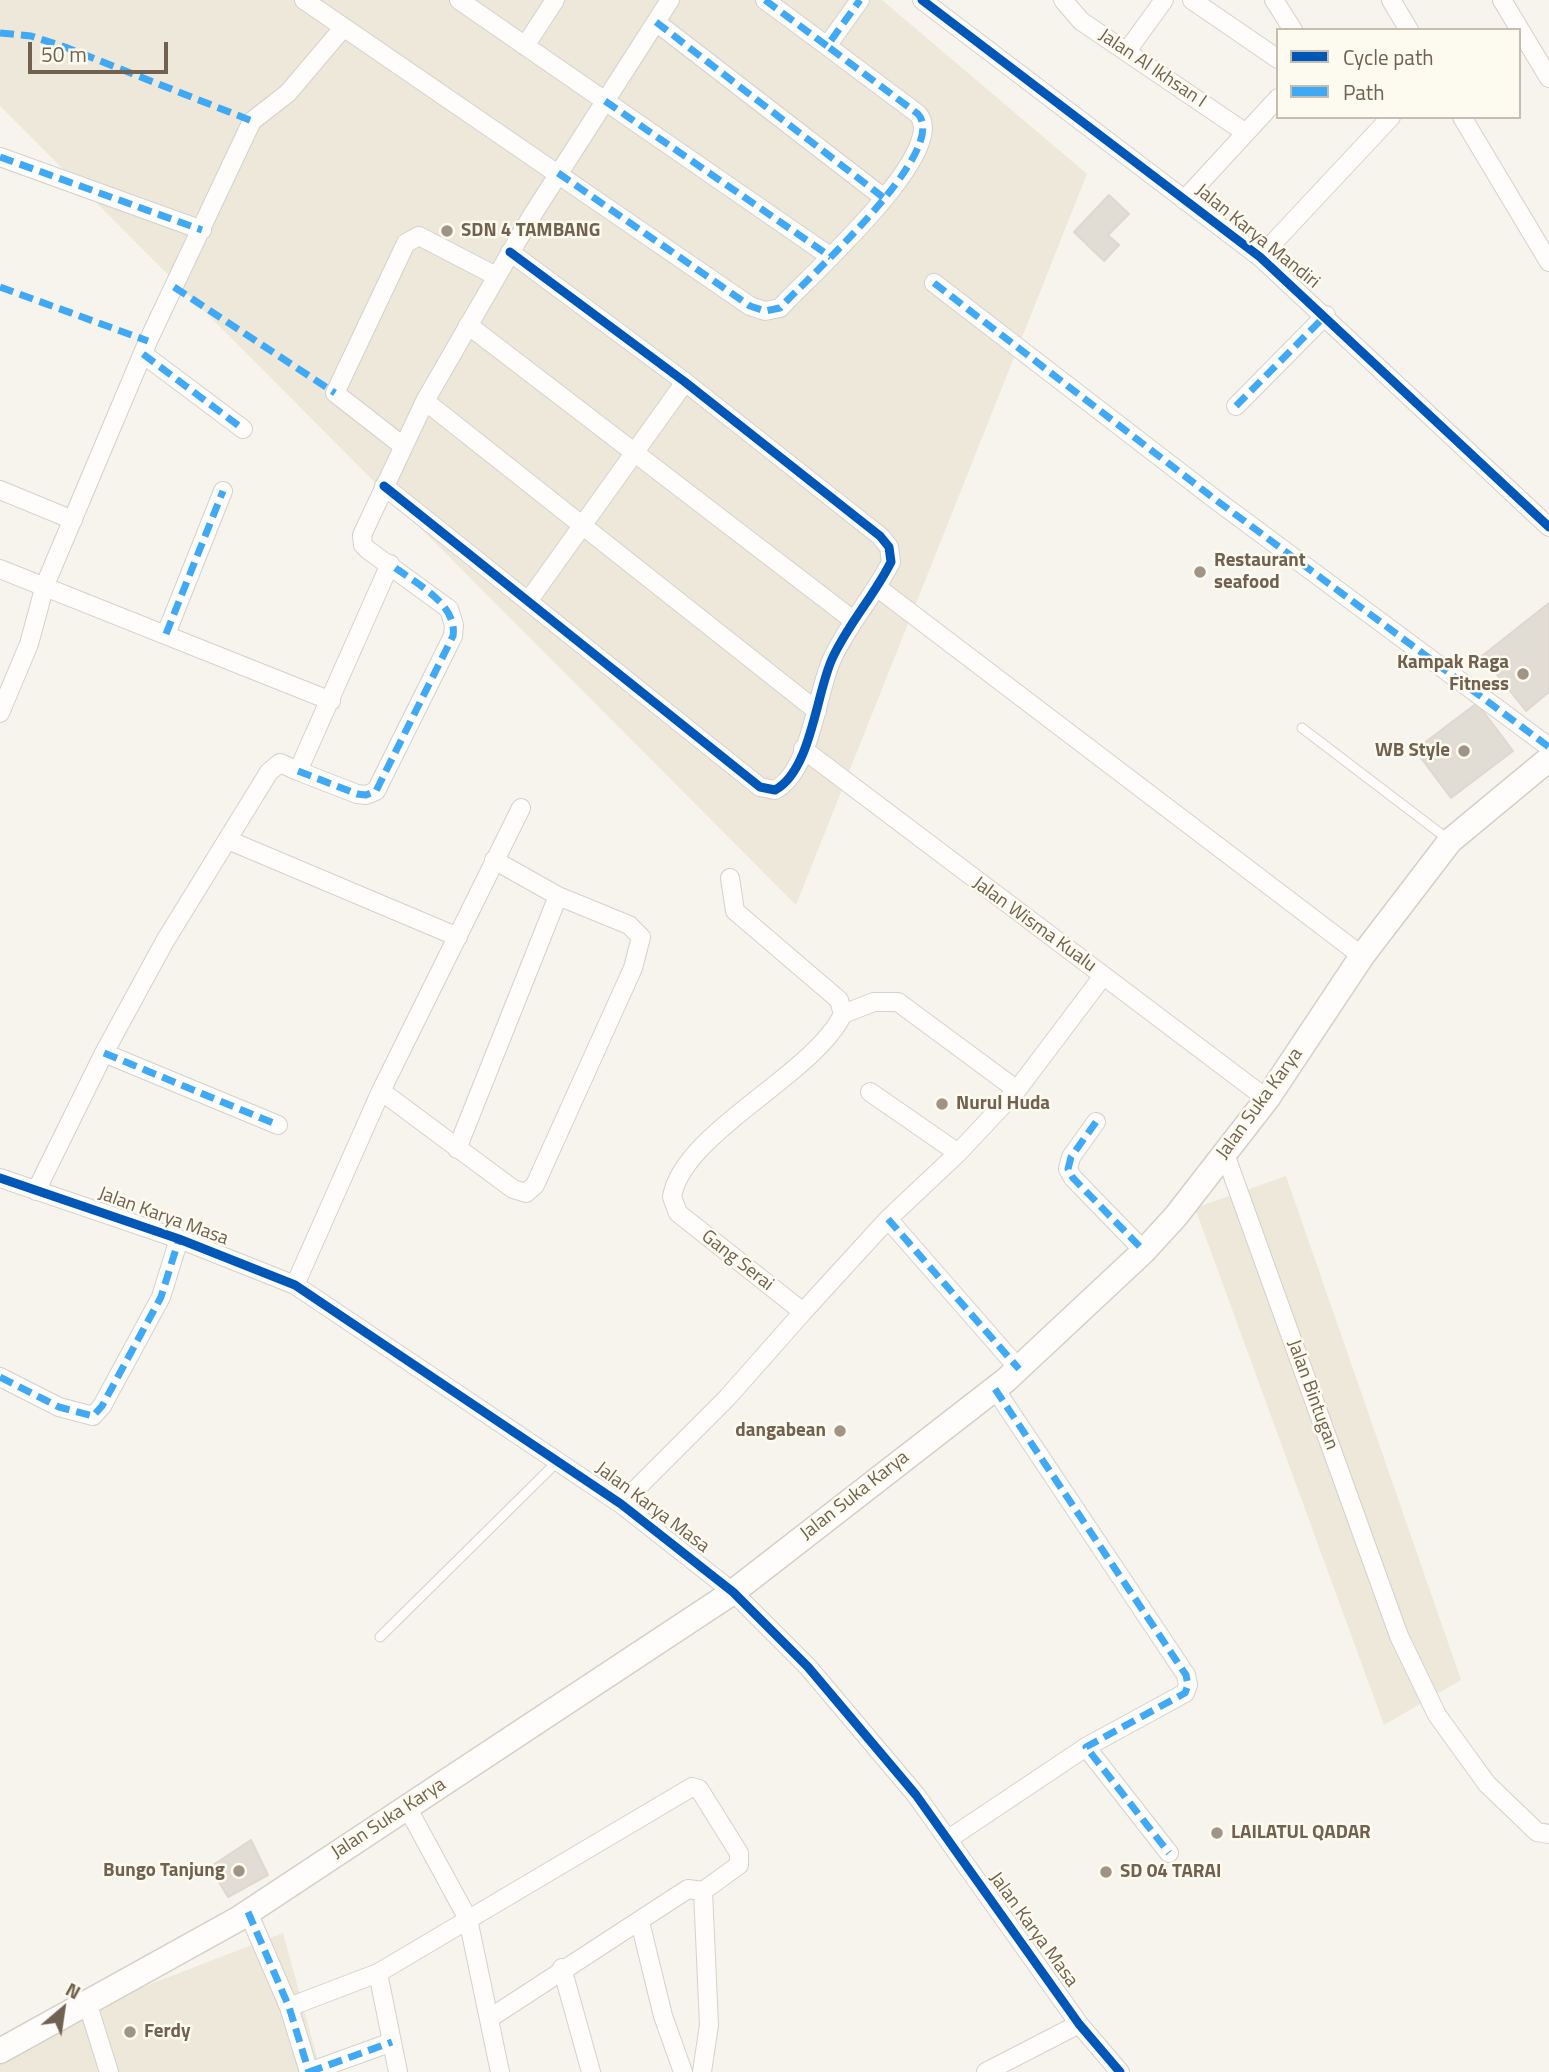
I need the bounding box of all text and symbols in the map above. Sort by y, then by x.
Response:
street label: Jalan Al Ikhsan I [1094,25,1210,113]
scale bar [32,28,172,72]
legend [1276,28,1521,119]
text: 50 m [41,38,87,70]
text: Cycle path [1343,41,1434,73]
text: Path [1343,76,1385,108]
street label: Jalan Karya Mandiri [1190,180,1324,294]
place label: SDN 4 TAMBANG [461,220,600,242]
marker: SDN 4 TAMBANG [439,223,455,239]
place label: Restaurant seafood [1214,550,1306,594]
marker: Restaurant seafood [1192,564,1208,580]
place label: Kampak Raga Fitness [1397,652,1509,696]
marker: Kampak Raga Fitness [1515,666,1531,682]
place label: WB Style [1375,740,1450,762]
marker: WB Style [1456,743,1472,759]
street label: Jalan Wisma Kualu [968,872,1100,978]
street label: Jalan Suka Karya [1212,1044,1308,1164]
place label: Nurul Huda [956,1093,1050,1115]
marker: Nurul Huda [934,1096,950,1112]
street label: Jalan Karya Masa [95,1183,231,1251]
street label: Gang Serai [696,1226,778,1296]
street label: Jalan Bintugan [1282,1337,1342,1453]
place label: dangabean [735,1420,826,1442]
marker: dangabean [832,1423,848,1439]
street label: Jalan Suka Karya [796,1446,914,1546]
street label: Jalan Karya Masa [591,1458,713,1558]
street label: Jalan Suka Karya [327,1774,451,1864]
place label: LAILATUL QADAR [1231,1822,1371,1844]
marker: LAILATUL QADAR [1209,1825,1225,1841]
place label: Bungo Tanjung [103,1860,225,1882]
place label: SD 04 TARAI [1120,1861,1221,1883]
marker: Bungo Tanjung [231,1863,247,1879]
marker: SD 04 TARAI [1098,1864,1114,1880]
street label: Jalan Karya Masa [984,1868,1082,1992]
north arrow [28,1974,98,2044]
text: N [61,1974,86,2006]
place label: Ferdy [144,2021,190,2043]
marker: Ferdy [122,2024,138,2040]

